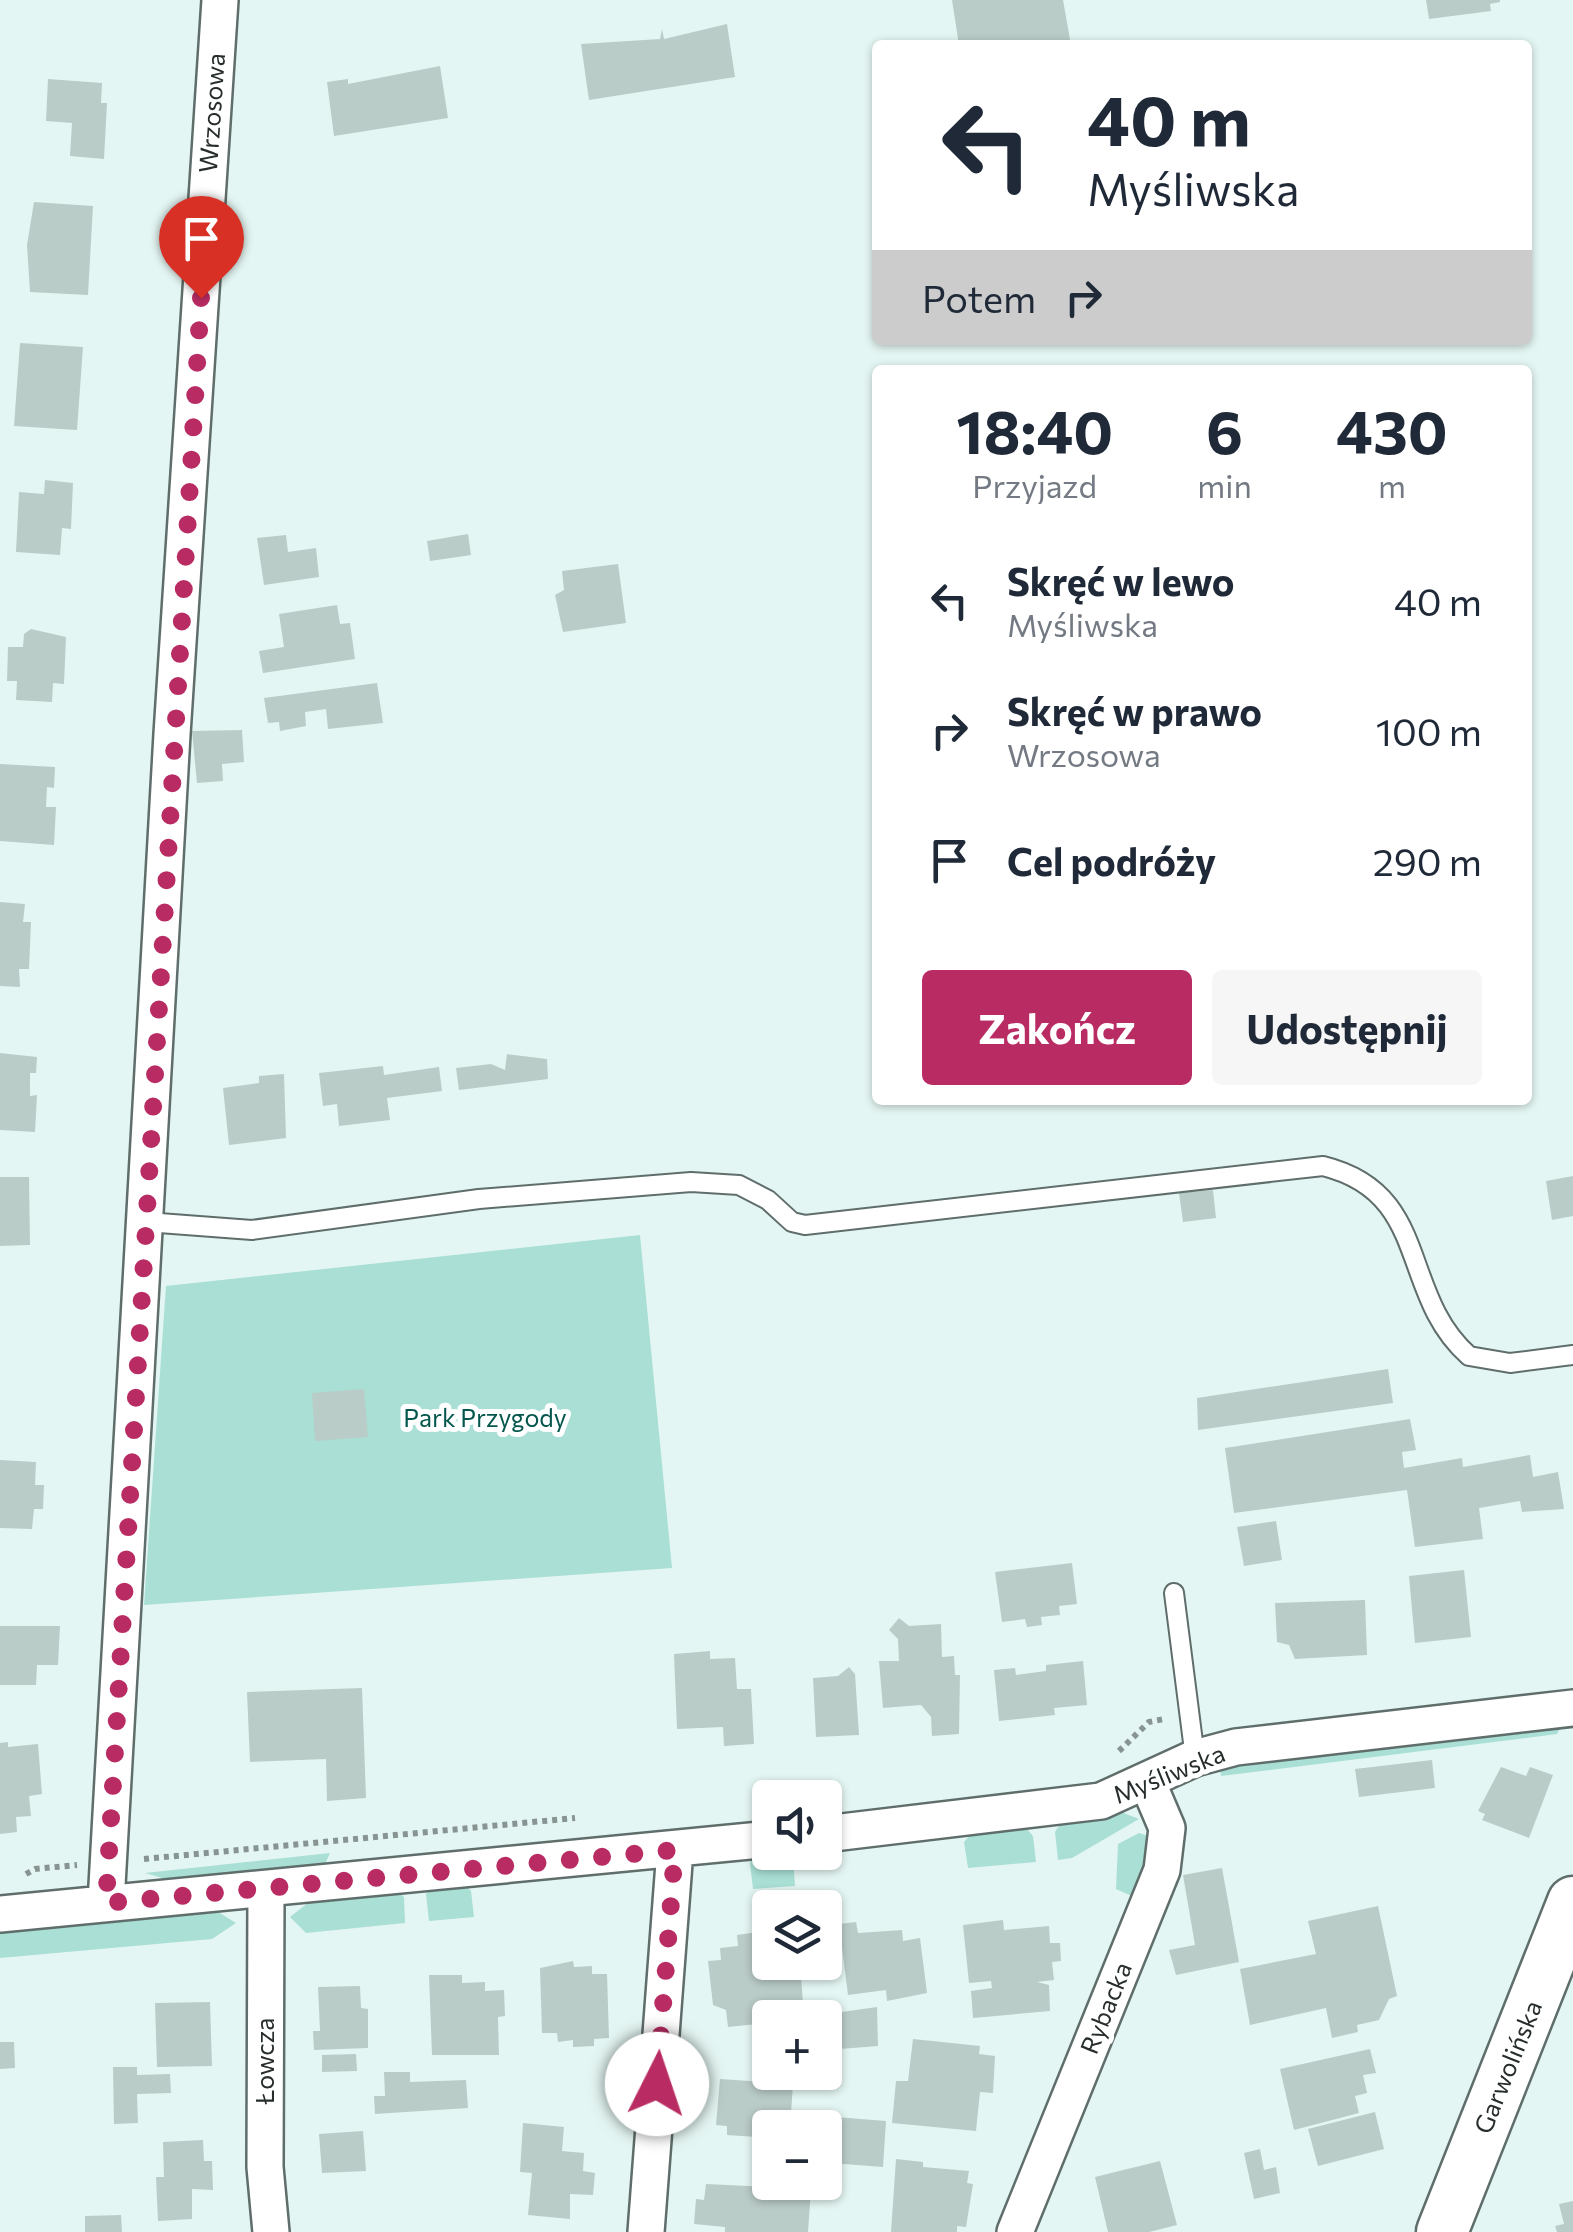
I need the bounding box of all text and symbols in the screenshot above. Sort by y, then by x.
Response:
street label: Wrzosowa [192,52,230,174]
text: 40 m [1087,75,1251,160]
icon: left [922,80,1052,210]
text: Myśliwska [1087,160,1299,215]
pin [159,196,244,299]
icon: arrive [174,211,229,266]
icon: right [1056,270,1111,325]
text: Potem [922,274,1036,321]
text: 18:40 [956,393,1113,466]
text: 6 [1206,393,1243,466]
text: 430 [1336,393,1448,466]
text: Przyjazd [972,465,1097,505]
text: min [1197,465,1252,505]
text: m [1378,465,1406,505]
text: Skręć w lewo [1007,557,1234,604]
icon: left [922,573,977,628]
text: 40 m [1394,577,1482,624]
text: Myśliwska [1007,604,1158,644]
text: Skręć w prawo [1007,687,1262,734]
icon: right [922,703,977,758]
text: 100 m [1376,707,1482,754]
text: Wrzosowa [1007,734,1161,774]
icon: arrive [922,833,977,888]
text: Cel podróży [1007,837,1216,884]
text: 290 m [1373,837,1482,884]
button: Zakończ [922,970,1192,1085]
button: Udostępnij [1212,970,1482,1085]
park label: Park Przygody [403,1402,567,1432]
street label: Myśliwska [1108,1737,1229,1809]
map controls [752,1780,842,2200]
button: sound [752,1780,842,1870]
button: layers [752,1890,842,1980]
street label: Rybacka [1073,1957,1137,2058]
street label: Garwolińska [1467,1996,1547,2138]
button: + [752,2000,842,2090]
street label: Łowcza [249,2018,279,2105]
position arrow [605,2032,709,2136]
button: − [752,2110,842,2200]

